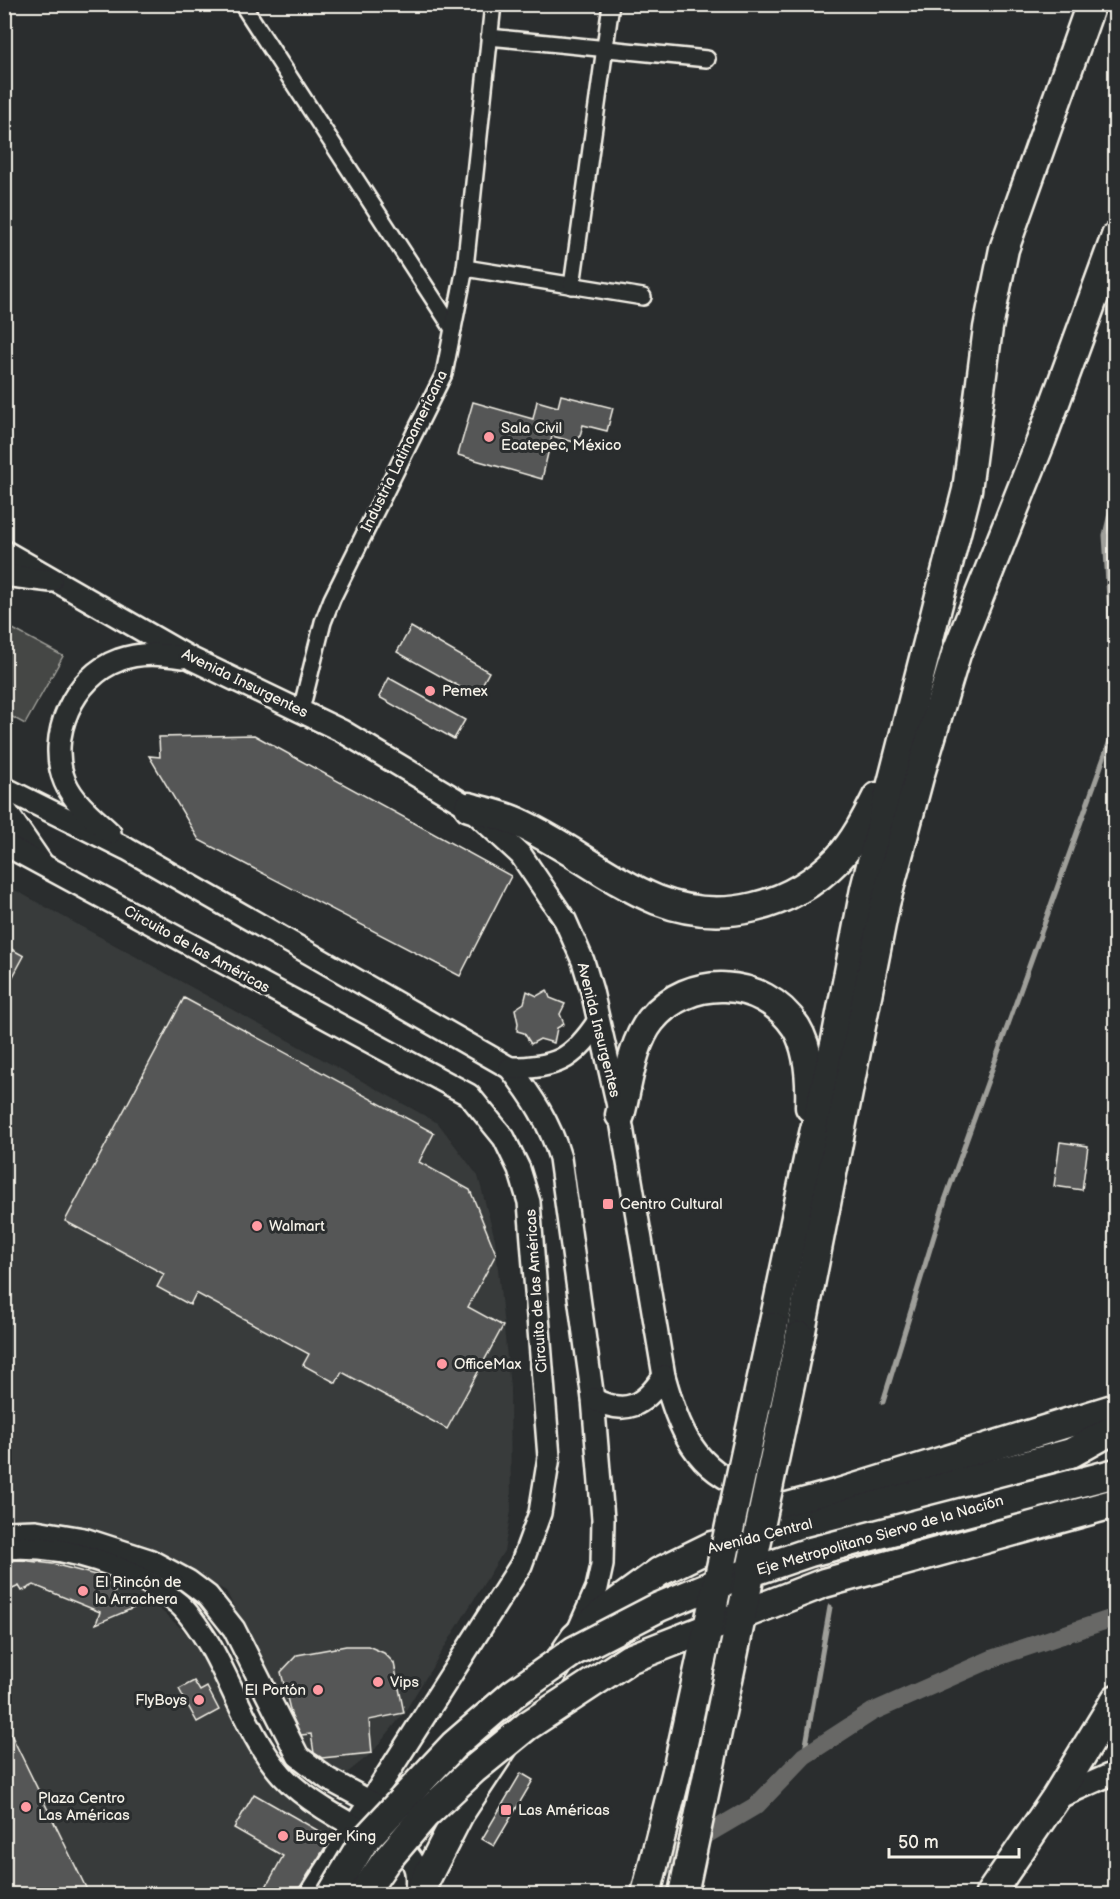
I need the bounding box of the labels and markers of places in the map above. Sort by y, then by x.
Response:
place label: Sala Civil Ecatepec, México [501,419,621,455]
marker: Sala Civil Ecatepec, México [482,430,496,444]
place label: Pemex [442,682,488,701]
marker: Pemex [423,684,437,698]
place label: Centro Cultural [620,1195,723,1214]
marker: Centro Cultural [601,1197,615,1211]
place label: Walmart [269,1217,325,1236]
marker: Walmart [250,1219,264,1233]
place label: OfficeMax [454,1355,521,1374]
marker: OfficeMax [435,1357,449,1371]
place label: El Rincón de la Arrachera [95,1573,182,1609]
marker: El Rincón de la Arrachera [76,1584,90,1598]
place label: Vips [390,1673,419,1692]
marker: Vips [371,1675,385,1689]
place label: El Portón [245,1681,306,1700]
marker: El Portón [311,1683,325,1697]
place label: FlyBoys [135,1691,188,1710]
marker: FlyBoys [192,1693,206,1707]
place label: Plaza Centro Las Américas [38,1789,130,1825]
marker: Plaza Centro Las Américas [19,1800,33,1814]
place label: Las Américas [518,1801,610,1820]
marker: Las Américas [499,1803,513,1817]
place label: Burger King [295,1827,376,1846]
marker: Burger King [276,1829,290,1843]

